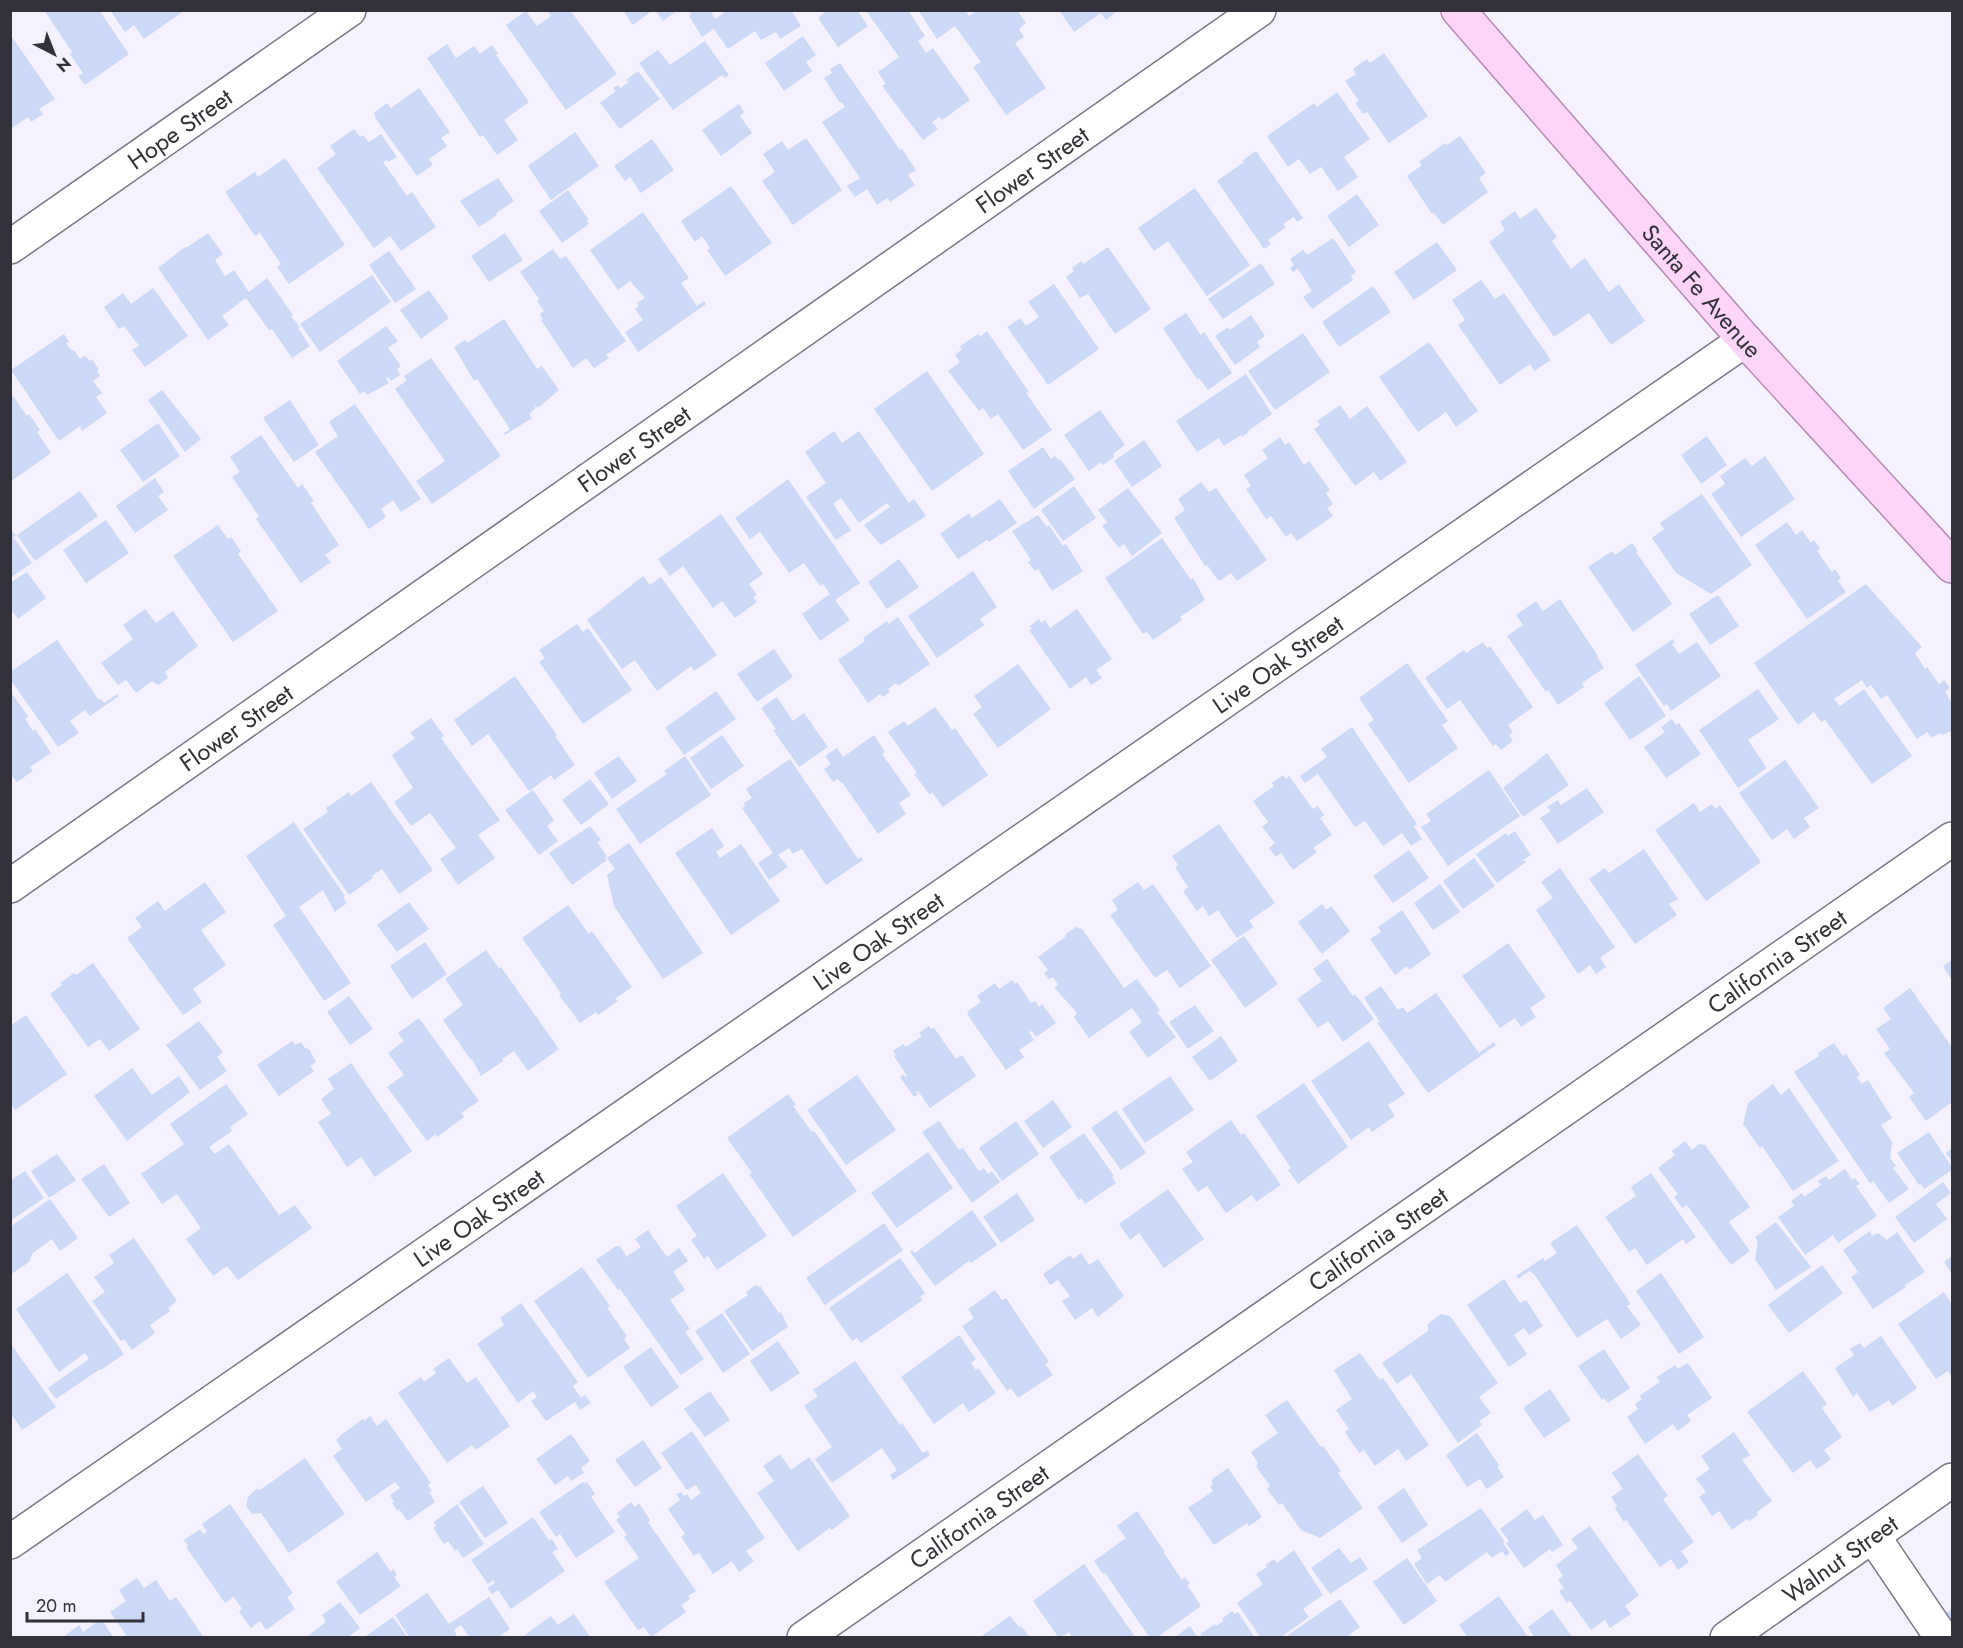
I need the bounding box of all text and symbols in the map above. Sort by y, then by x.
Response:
north arrow [24,24,84,84]
text: N [51,52,76,78]
street label: Hope Street [120,79,239,177]
street label: Flower Street [968,117,1096,221]
street label: Santa Fe Avenue [1634,216,1770,365]
street label: Flower Street [570,396,698,500]
street label: Live Oak Street [1205,606,1350,722]
street label: Flower Street [172,675,300,780]
street label: Live Oak Street [805,883,951,998]
street label: California Street [1700,900,1854,1022]
street label: Live Oak Street [406,1159,551,1275]
street label: California Street [1301,1178,1455,1300]
street label: California Street [902,1455,1056,1577]
street label: Walnut Street [1775,1506,1905,1612]
scale bar [27,1585,142,1623]
text: 20 m [36,1593,76,1619]

